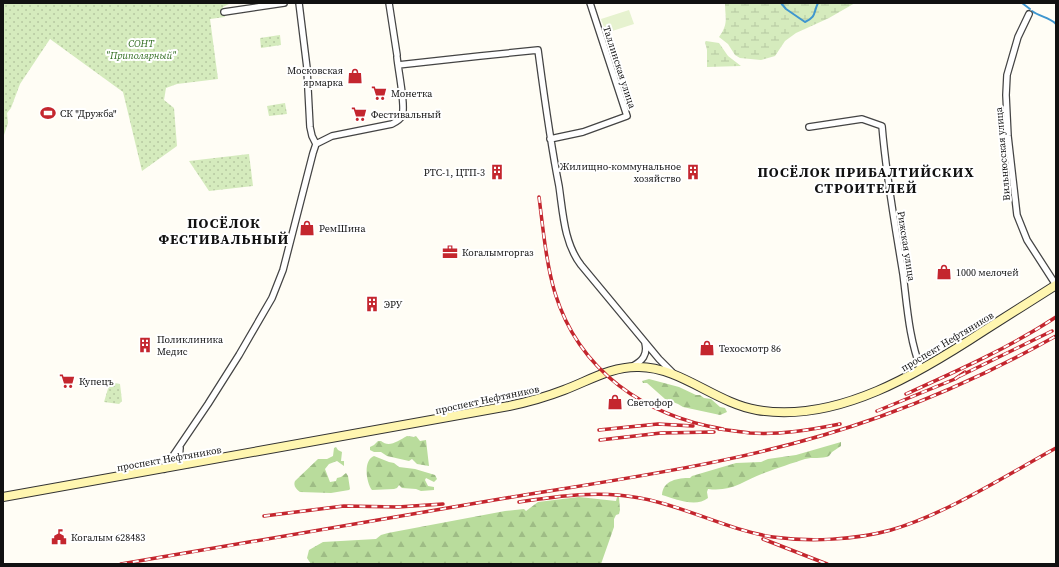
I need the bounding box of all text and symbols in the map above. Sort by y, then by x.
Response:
street label: Таллинская улица [600,24,639,111]
park label: СОНТ "Приполярный" [106,37,177,62]
place label: Московская ярмарка [287,64,344,89]
shop icon: Московская ярмарка [346,67,364,85]
supermarket icon: Монетка [370,84,388,102]
place label: Монетка [391,87,433,100]
sports icon: СК "Дружба" [39,104,57,122]
supermarket icon: Фестивальный [350,105,368,123]
street label: Вильнюсская улица [992,106,1013,201]
place label: СК "Дружба" [60,107,117,120]
place label: Фестивальный [371,108,442,121]
place label: Жилищно-коммунальное хозяйство [560,160,682,185]
district label: ПОСЁЛОК ПРИБАЛТИЙСКИХ СТРОИТЕЛЕЙ [757,162,975,198]
building icon: РТС-1, ЦТП-3 [488,163,506,181]
building icon: Жилищно-коммунальное хозяйство [684,163,702,181]
place label: РТС-1, ЦТП-3 [424,166,485,179]
street label: Рижская улица [895,210,919,283]
district label: ПОСЁЛОК ФЕСТИВАЛЬНЫЙ [159,213,289,249]
shop icon: РемШина [298,219,316,237]
place label: РемШина [319,222,366,235]
office icon: Когалымгоргаз [441,243,459,261]
place label: Когалымгоргаз [462,246,534,259]
shop icon: 1000 мелочей [935,263,953,281]
place label: 1000 мелочей [956,266,1019,279]
building icon: ЭРУ [363,295,381,313]
place label: ЭРУ [384,298,403,311]
street label: проспект Нефтяников [898,309,996,374]
place label: Поликлиника Медис [157,333,224,358]
building icon: Поликлиника Медис [136,336,154,354]
shop icon: Техосмотр 86 [698,339,716,357]
place label: Техосмотр 86 [719,342,781,355]
supermarket icon: Купецъ [58,372,76,390]
place label: Купецъ [79,375,114,388]
street label: проспект Нефтяников [434,382,540,417]
shop icon: Светофор [606,393,624,411]
place label: Светофор [627,396,673,409]
street label: проспект Нефтяников [116,443,222,474]
public building icon: Когалым 628483 [50,528,68,546]
place label: Когалым 628483 [71,531,145,544]

